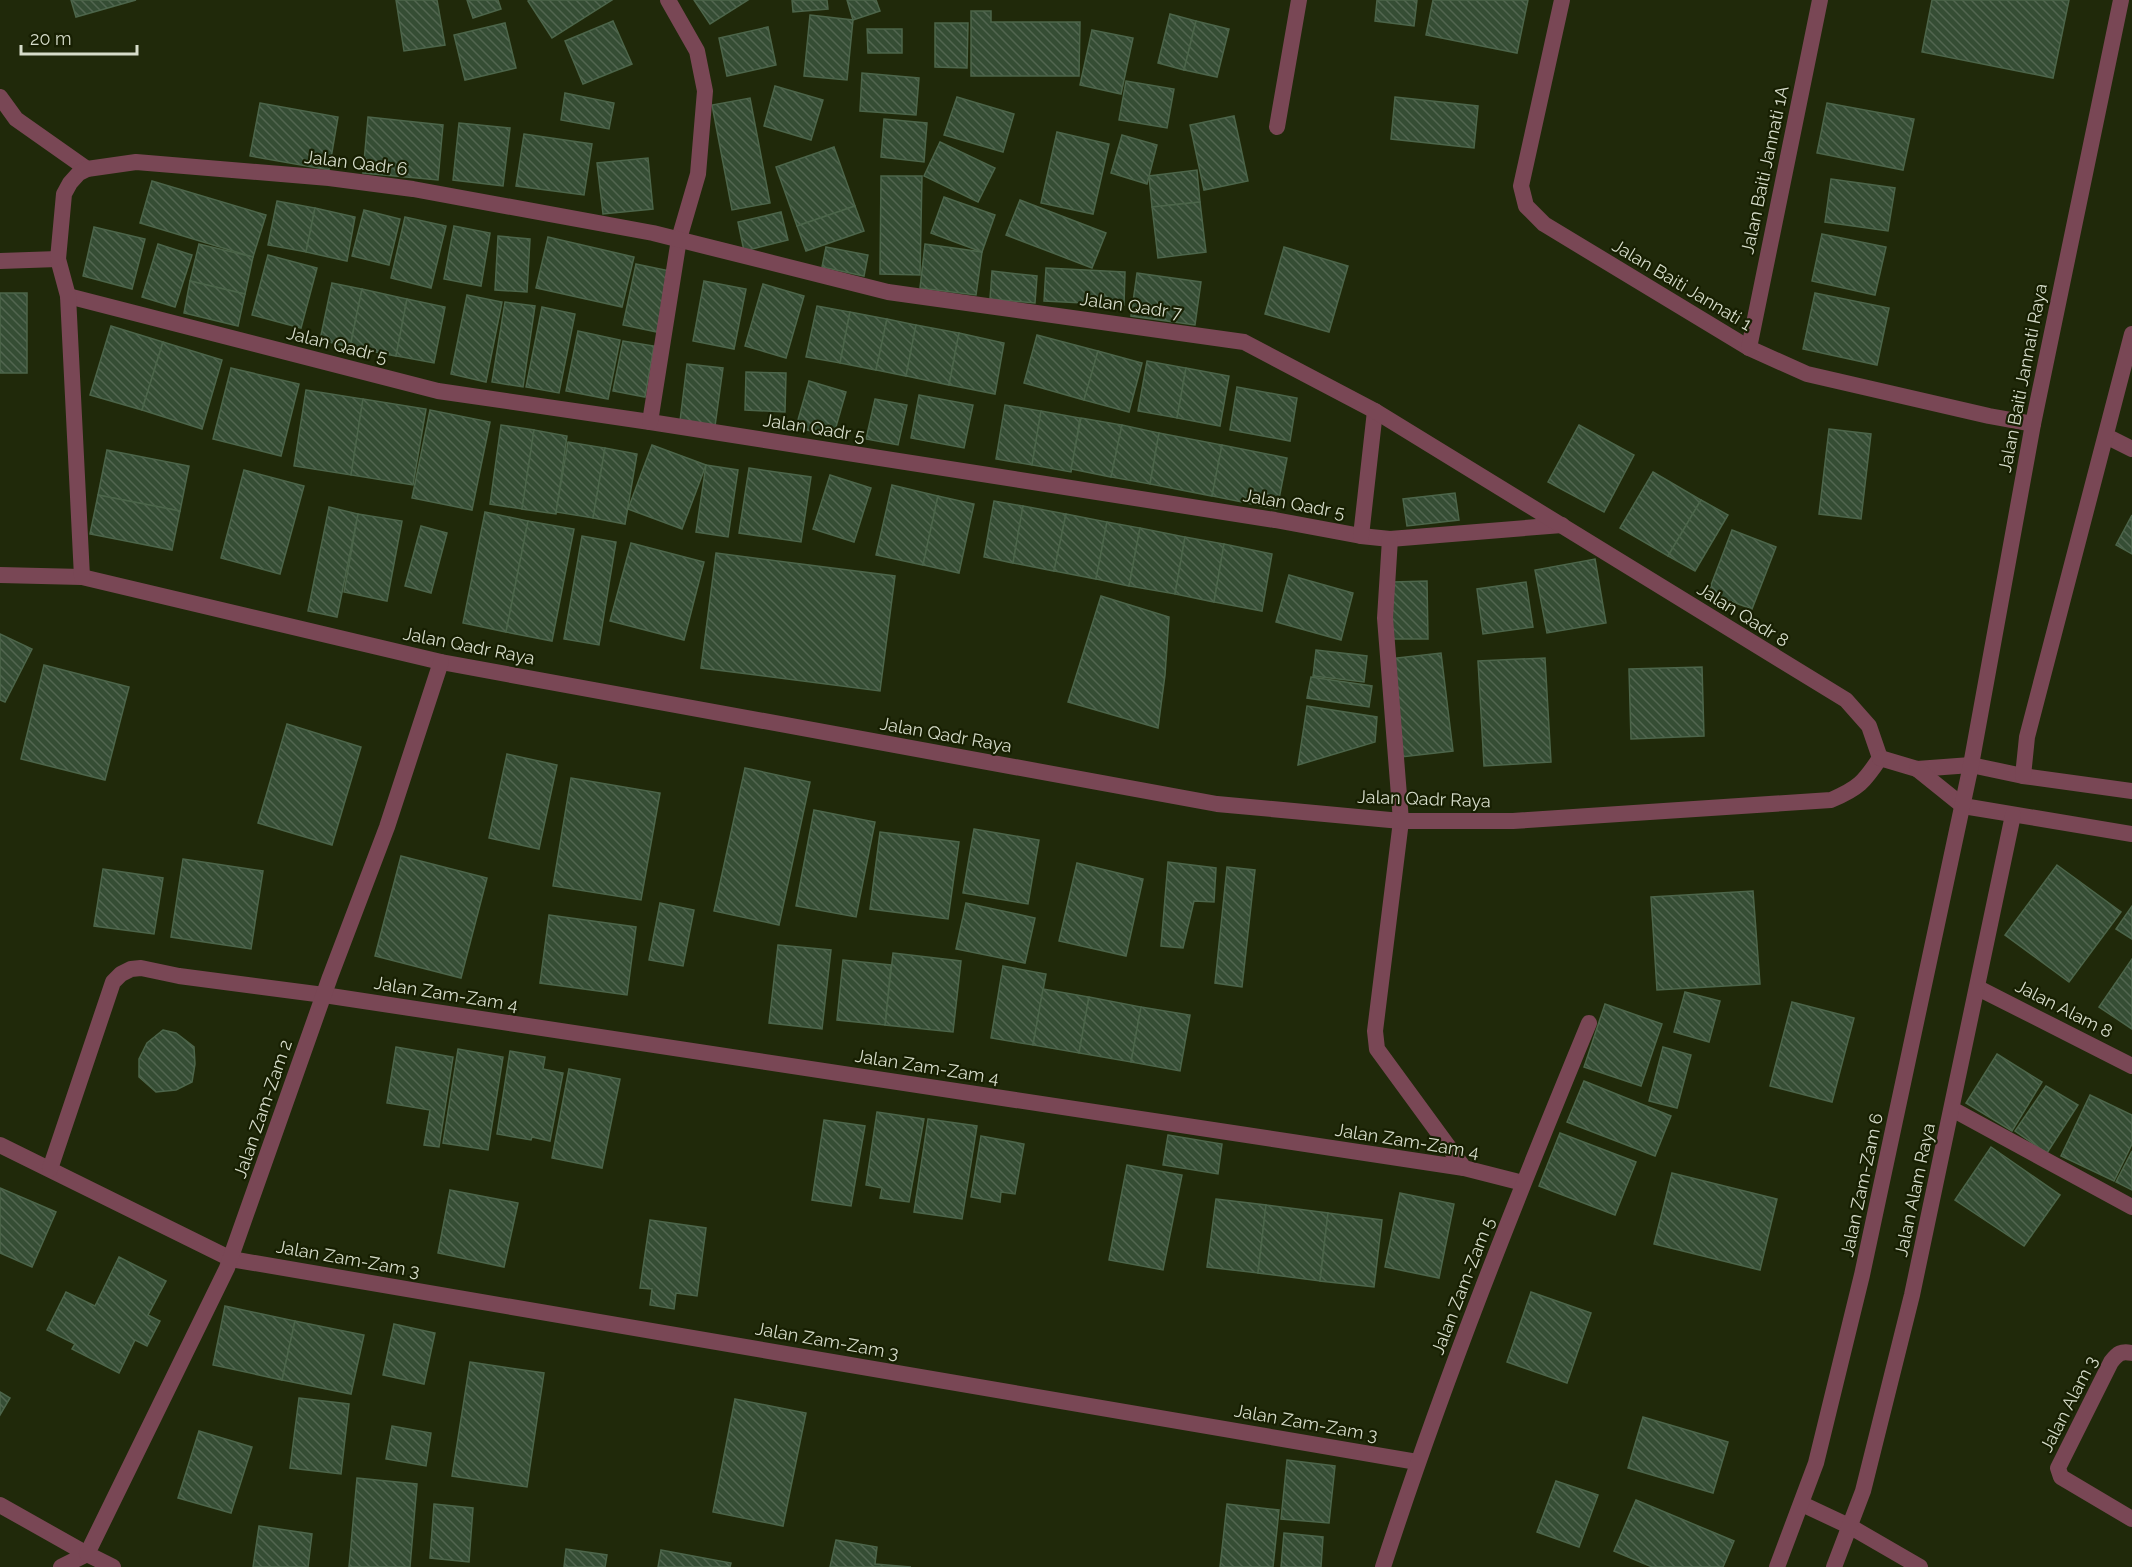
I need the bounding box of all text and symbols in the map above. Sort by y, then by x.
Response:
scale bar [21,18,136,56]
text: 20 m [30,28,72,49]
street label: Jalan Baiti Jannati 1A [1736,84,1793,256]
street label: Jalan Qadr 6 [303,146,409,179]
street label: Jalan Baiti Jannati 1 [1609,235,1756,335]
street label: Jalan Baiti Jannati Raya [1994,282,2051,474]
street label: Jalan Qadr 7 [1079,288,1184,323]
street label: Jalan Qadr 5 [285,322,390,367]
street label: Jalan Qadr 5 [762,409,867,446]
street label: Jalan Qadr 5 [1242,484,1347,523]
street label: Jalan Qadr 8 [1694,578,1793,651]
street label: Jalan Qadr Raya [402,622,537,669]
street label: Jalan Qadr Raya [879,713,1014,756]
street label: Jalan Qadr Raya [1357,786,1491,811]
street label: Jalan Zam-Zam 4 [373,972,520,1015]
street label: Jalan Alam 8 [2012,975,2116,1042]
street label: Jalan Zam-Zam 2 [229,1037,296,1181]
street label: Jalan Zam-Zam 4 [854,1045,1001,1088]
street label: Jalan Zam-Zam 6 [1836,1111,1887,1259]
street label: Jalan Zam-Zam 4 [1334,1119,1481,1162]
street label: Jalan Alam Raya [1890,1121,1939,1259]
street label: Jalan Zam-Zam 5 [1427,1214,1498,1357]
street label: Jalan Zam-Zam 3 [275,1236,421,1281]
street label: Jalan Zam-Zam 3 [754,1318,900,1363]
street label: Jalan Alam 3 [2035,1352,2102,1455]
street label: Jalan Zam-Zam 3 [1233,1400,1379,1445]

